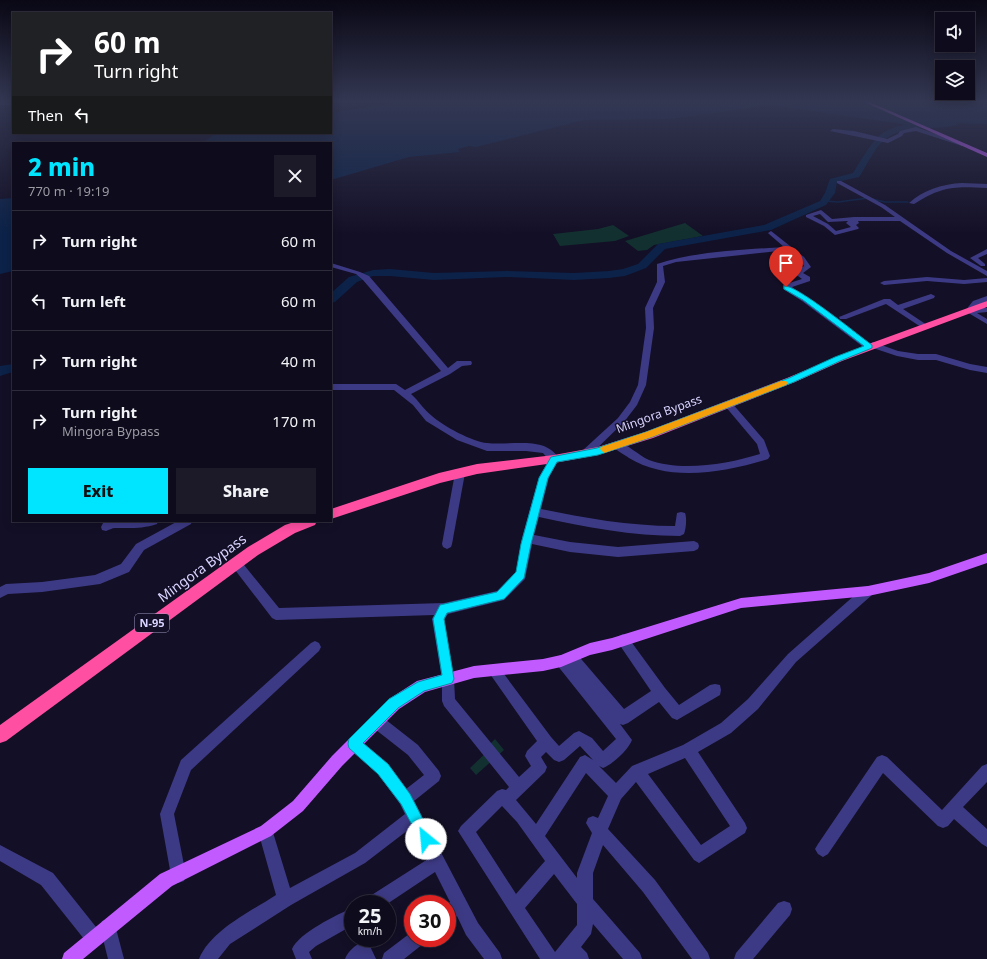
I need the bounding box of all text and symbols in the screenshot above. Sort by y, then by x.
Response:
map controls [935,12,975,100]
button: sound [935,12,975,52]
text: 60 m [94,23,161,61]
icon: right [28,28,80,80]
text: Turn right [94,59,178,83]
button: layers [935,60,975,100]
icon: left [71,104,93,126]
text: Then [28,105,63,125]
text: 2 min [28,150,95,183]
button: close [274,155,316,197]
text: 770 m · 19:19 [28,182,109,200]
icon: right [28,230,50,252]
text: Turn right [62,231,137,251]
text: 60 m [281,231,316,251]
pin [769,246,803,287]
icon: arrive [775,252,797,274]
icon: left [28,290,50,312]
text: Turn left [62,291,126,311]
text: 60 m [281,291,316,311]
icon: right [28,350,50,372]
text: Turn right [62,351,137,371]
text: 40 m [281,351,316,371]
street label: Mingora Bypass [614,390,704,437]
text: Turn right [62,402,137,422]
icon: right [28,410,50,432]
text: 170 m [272,411,316,431]
text: Mingora Bypass [62,422,160,440]
button: Exit [28,468,168,514]
button: Share [176,468,316,514]
street label: Mingora Bypass [154,529,250,606]
road number: N-95 [135,614,169,632]
position arrow [405,818,447,860]
speed limit sign: 30 [404,895,456,947]
text: 25 [359,902,381,929]
text: km/h [358,924,382,938]

